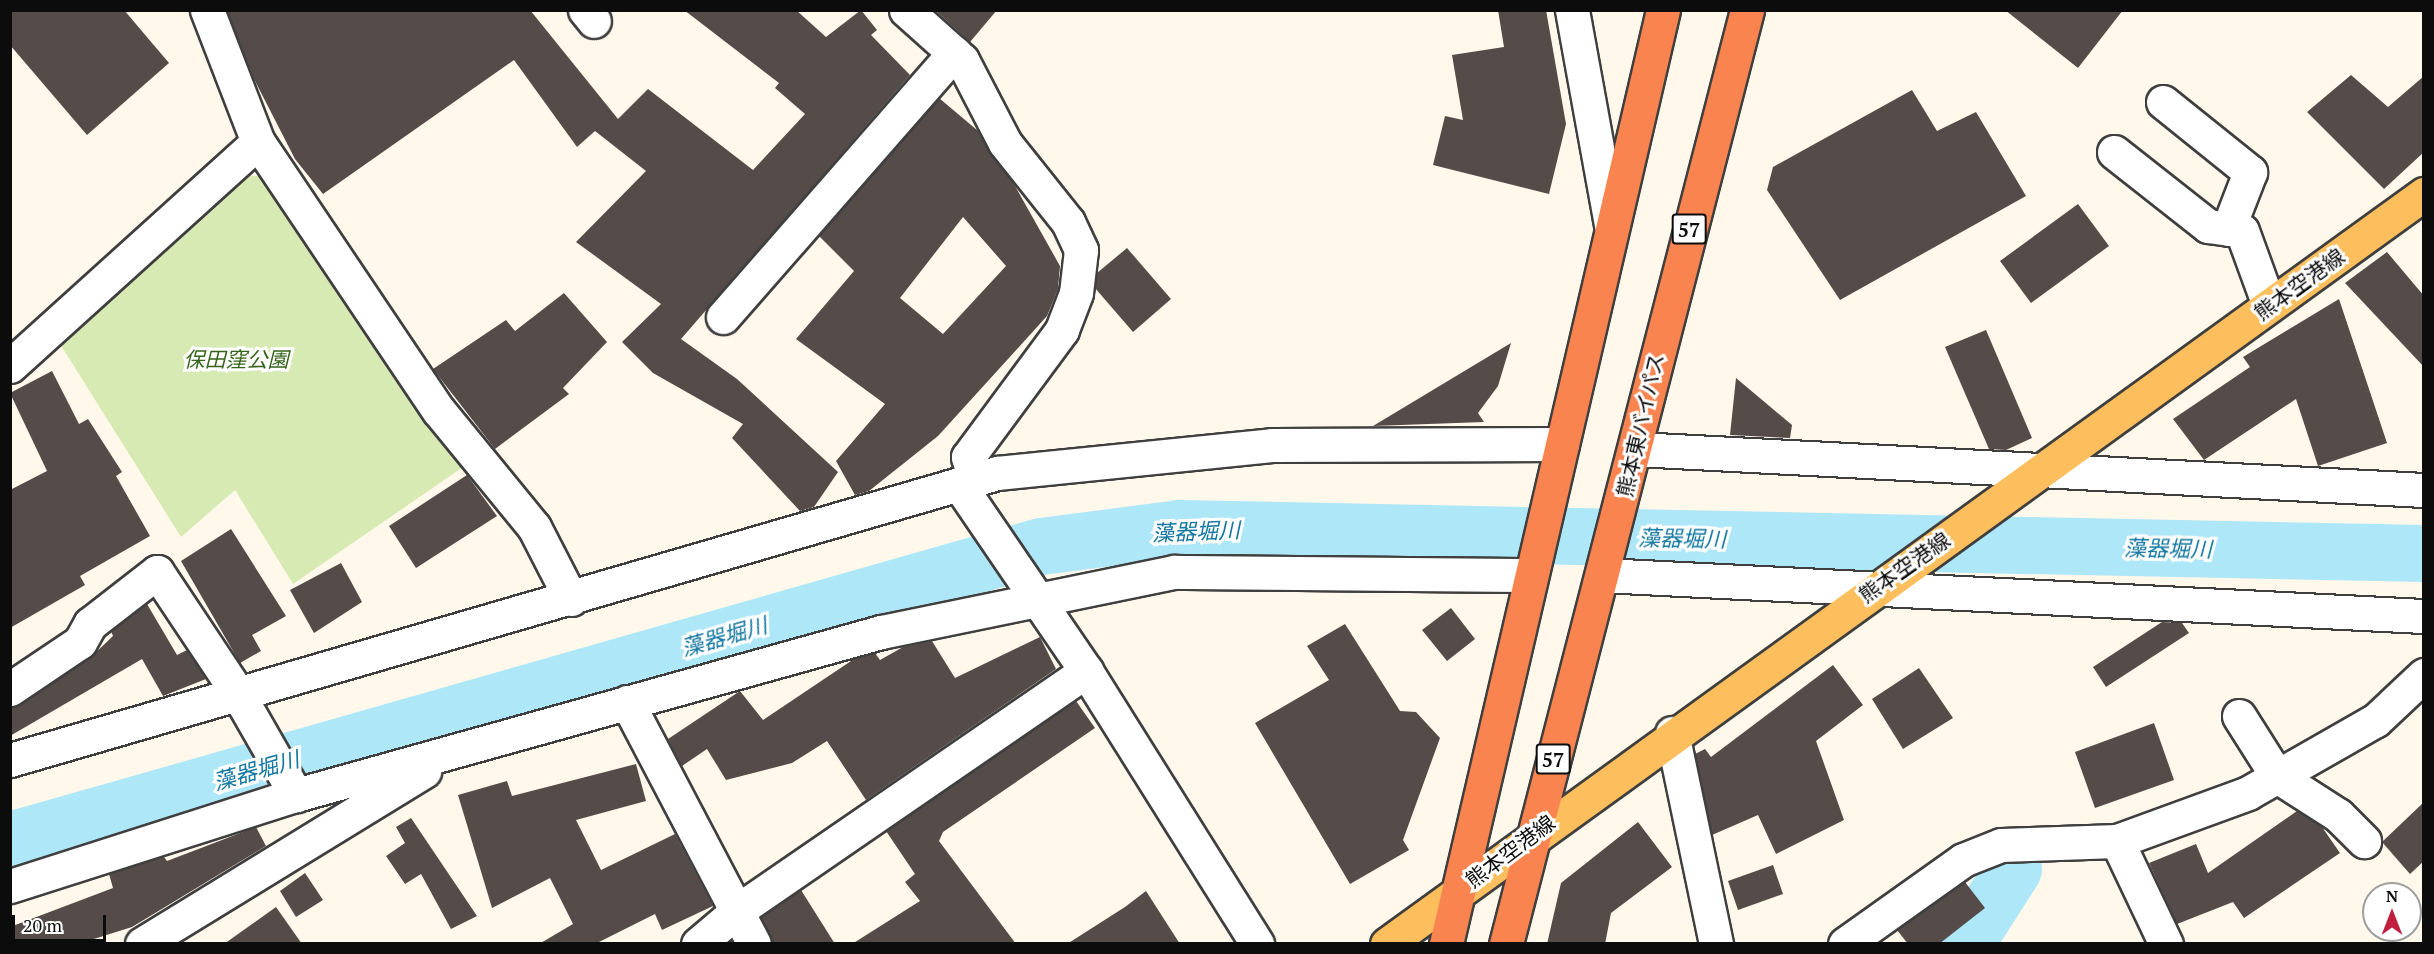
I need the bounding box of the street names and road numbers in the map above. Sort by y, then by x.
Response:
road number: 57 [1671,212,1707,246]
street label: 熊本空港線 [2249,243,2349,325]
street label: 熊本東バイパス [1611,351,1669,499]
street label: 熊本空港線 [1854,527,1954,607]
road number: 57 [1535,742,1571,776]
street label: 熊本空港線 [1460,809,1560,893]

